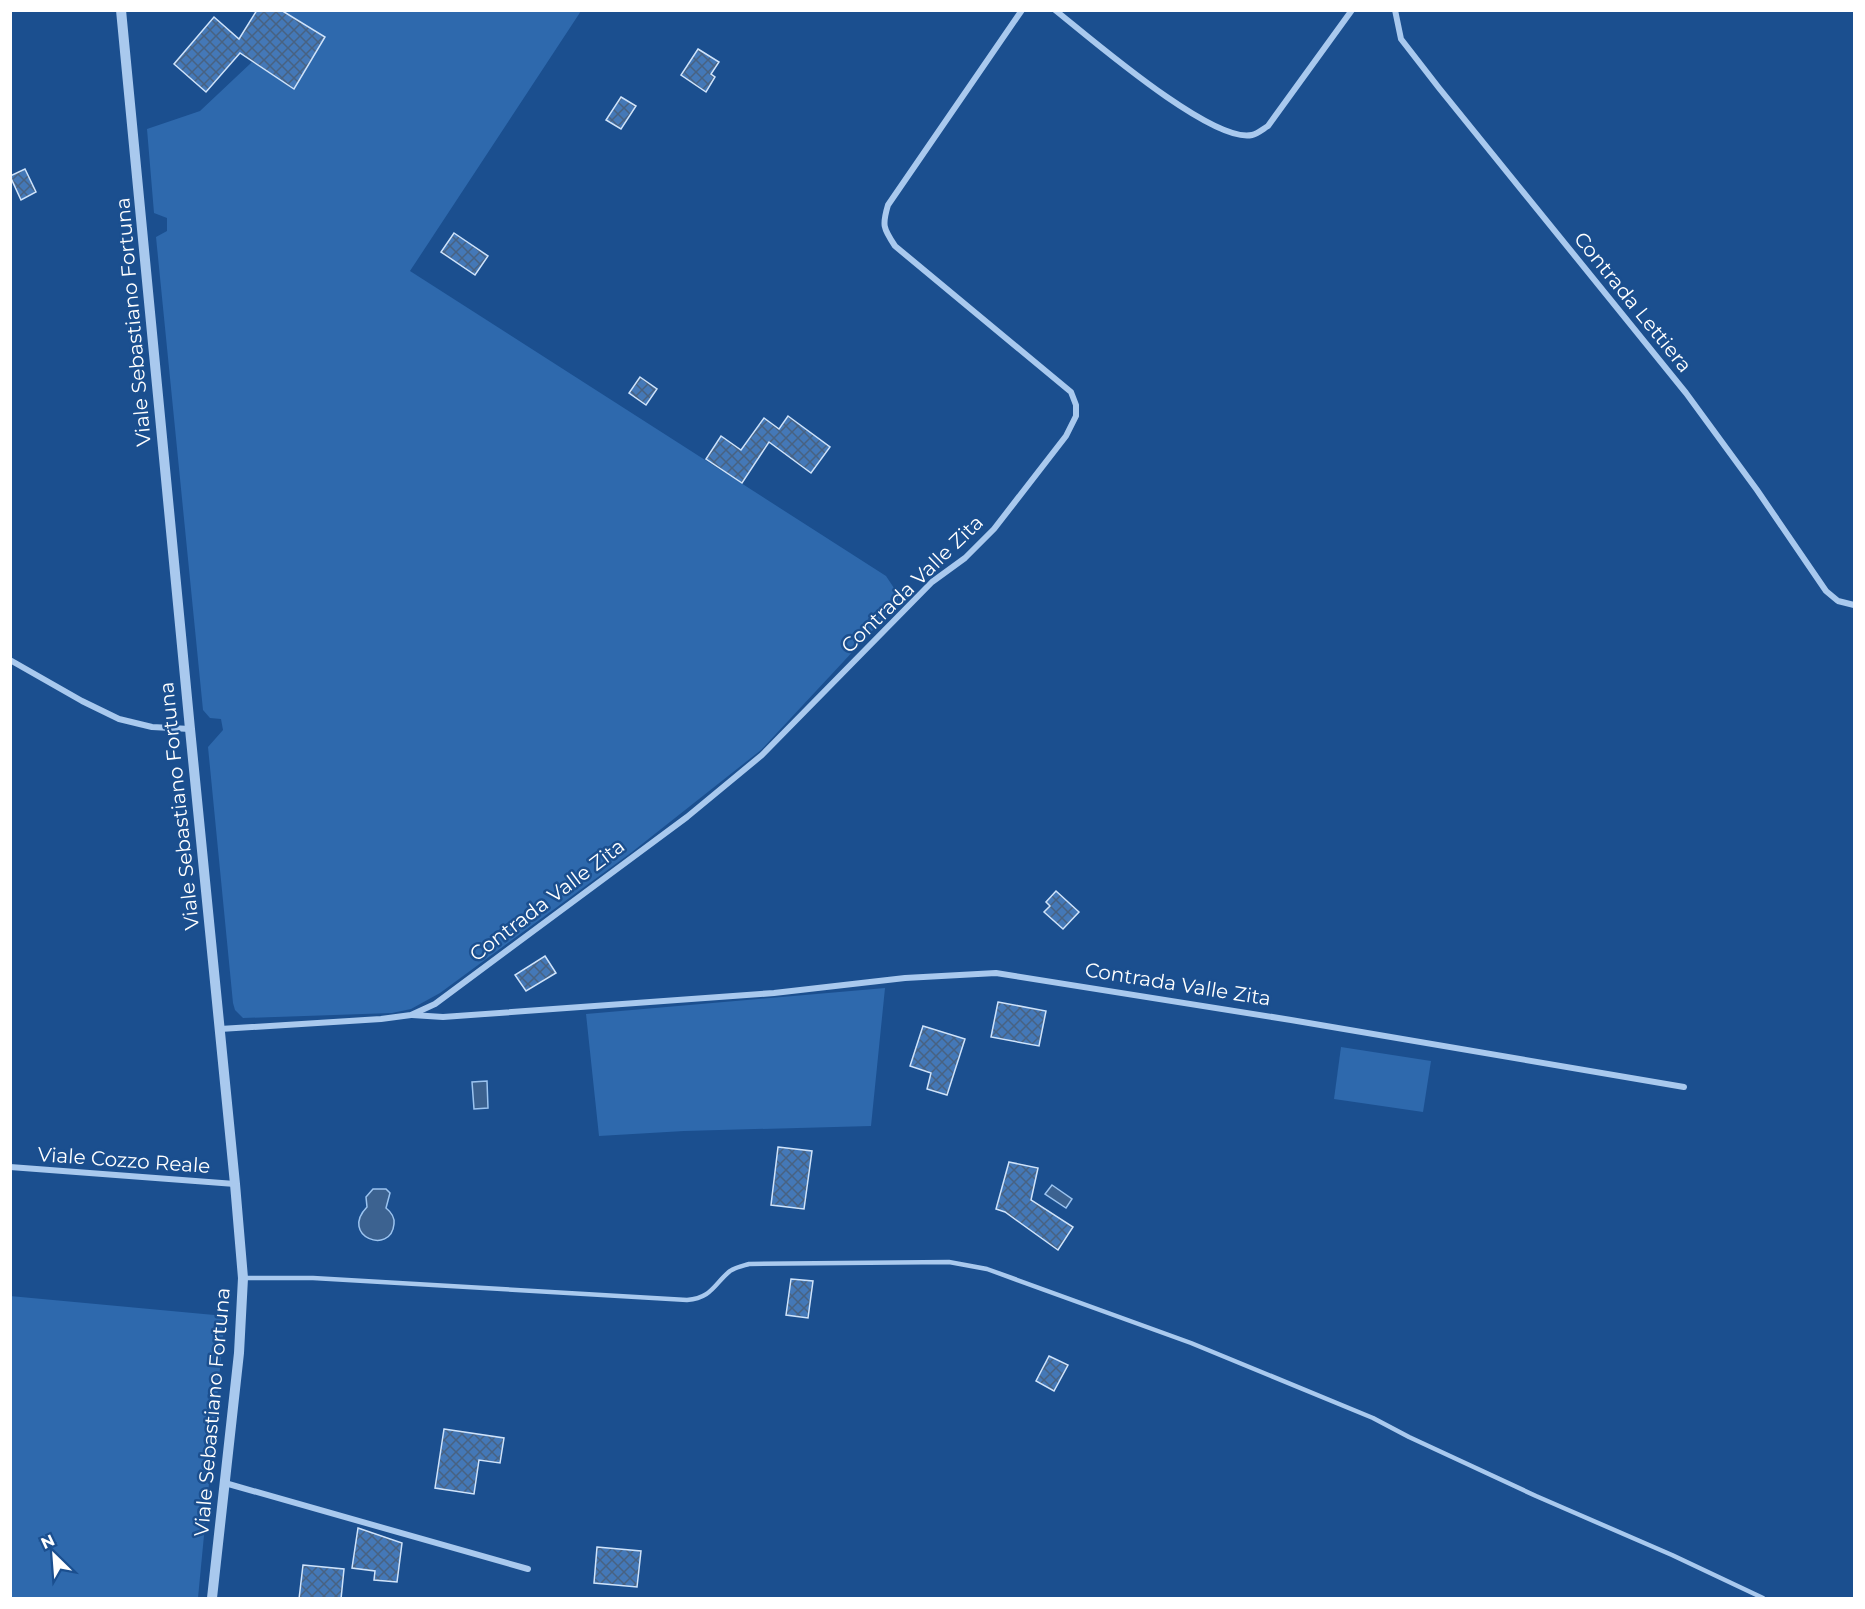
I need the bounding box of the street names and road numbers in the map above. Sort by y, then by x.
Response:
street label: Viale Sebastiano Fortuna [110,197,156,447]
street label: Contrada Lettiera [1569,227,1697,377]
street label: Contrada Valle Zita [836,510,988,658]
street label: Viale Sebastiano Fortuna [154,681,204,931]
street label: Contrada Valle Zita [465,834,629,966]
street label: Contrada Valle Zita [1083,957,1273,1011]
street label: Viale Cozzo Reale [37,1142,211,1178]
street label: Viale Sebastiano Fortuna [189,1287,235,1537]

